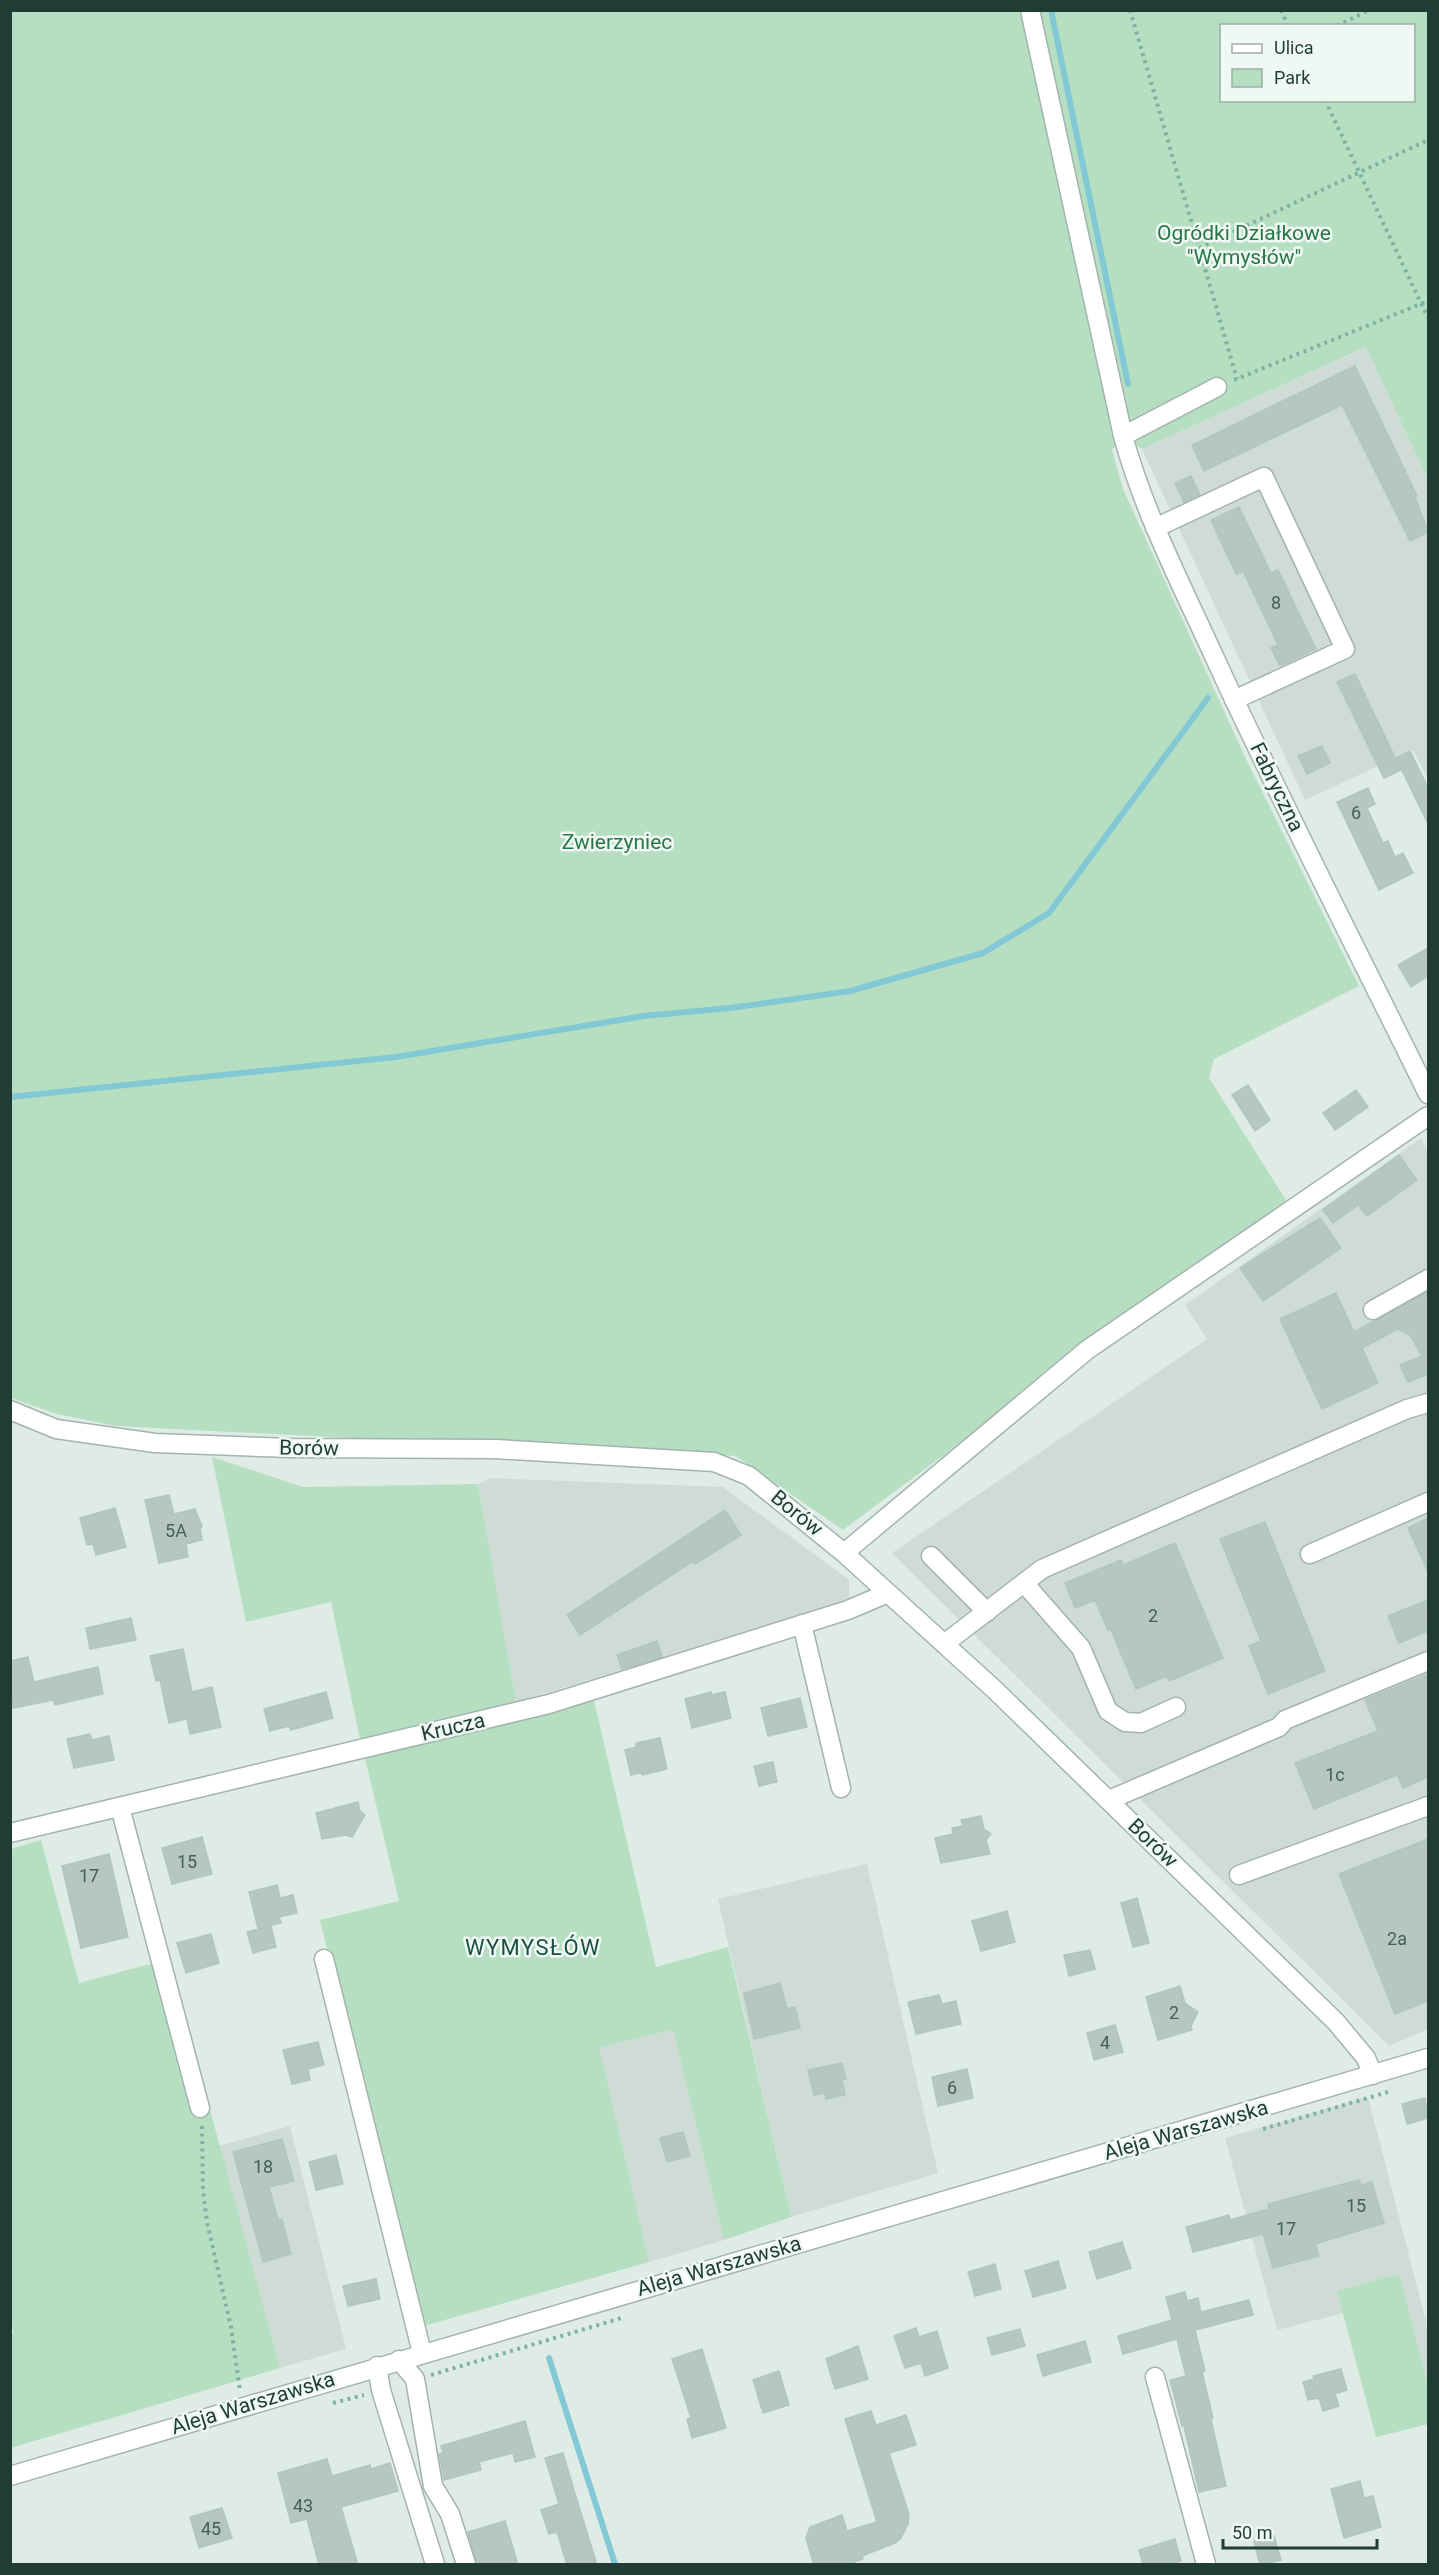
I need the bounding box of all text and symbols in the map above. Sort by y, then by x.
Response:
legend [1220,24,1415,102]
text: Ulica [1274,37,1314,58]
text: Park [1274,67,1311,88]
park label: Ogródki Działkowe "Wymysłów" [1157,221,1331,269]
house number: 8 [1271,592,1281,613]
street label: Fabryczna [1245,739,1309,835]
house number: 6 [1351,802,1361,823]
park label: Zwierzyniec [562,830,672,854]
street label: Borów [279,1435,339,1461]
street label: Borów [766,1485,828,1541]
house number: 5A [165,1520,187,1541]
house number: 2 [1148,1605,1158,1626]
street label: Krucza [419,1708,487,1746]
house number: 1c [1325,1764,1345,1785]
street label: Borów [1123,1814,1183,1873]
house number: 15 [177,1851,197,1872]
house number: 17 [79,1865,99,1886]
house number: 2a [1387,1928,1407,1949]
district label: WYMYSŁÓW [465,1934,601,1960]
house number: 2 [1169,2002,1179,2023]
house number: 4 [1100,2032,1110,2053]
house number: 6 [947,2077,957,2098]
street label: Aleja Warszawska [1101,2095,1271,2165]
house number: 18 [253,2156,273,2177]
house number: 15 [1346,2195,1366,2216]
house number: 17 [1276,2218,1296,2239]
street label: Aleja Warszawska [634,2231,804,2301]
street label: Aleja Warszawska [168,2367,338,2439]
house number: 43 [293,2495,313,2516]
scale bar [1223,2512,1378,2550]
house number: 45 [201,2518,221,2539]
text: 50 m [1232,2522,1272,2543]

